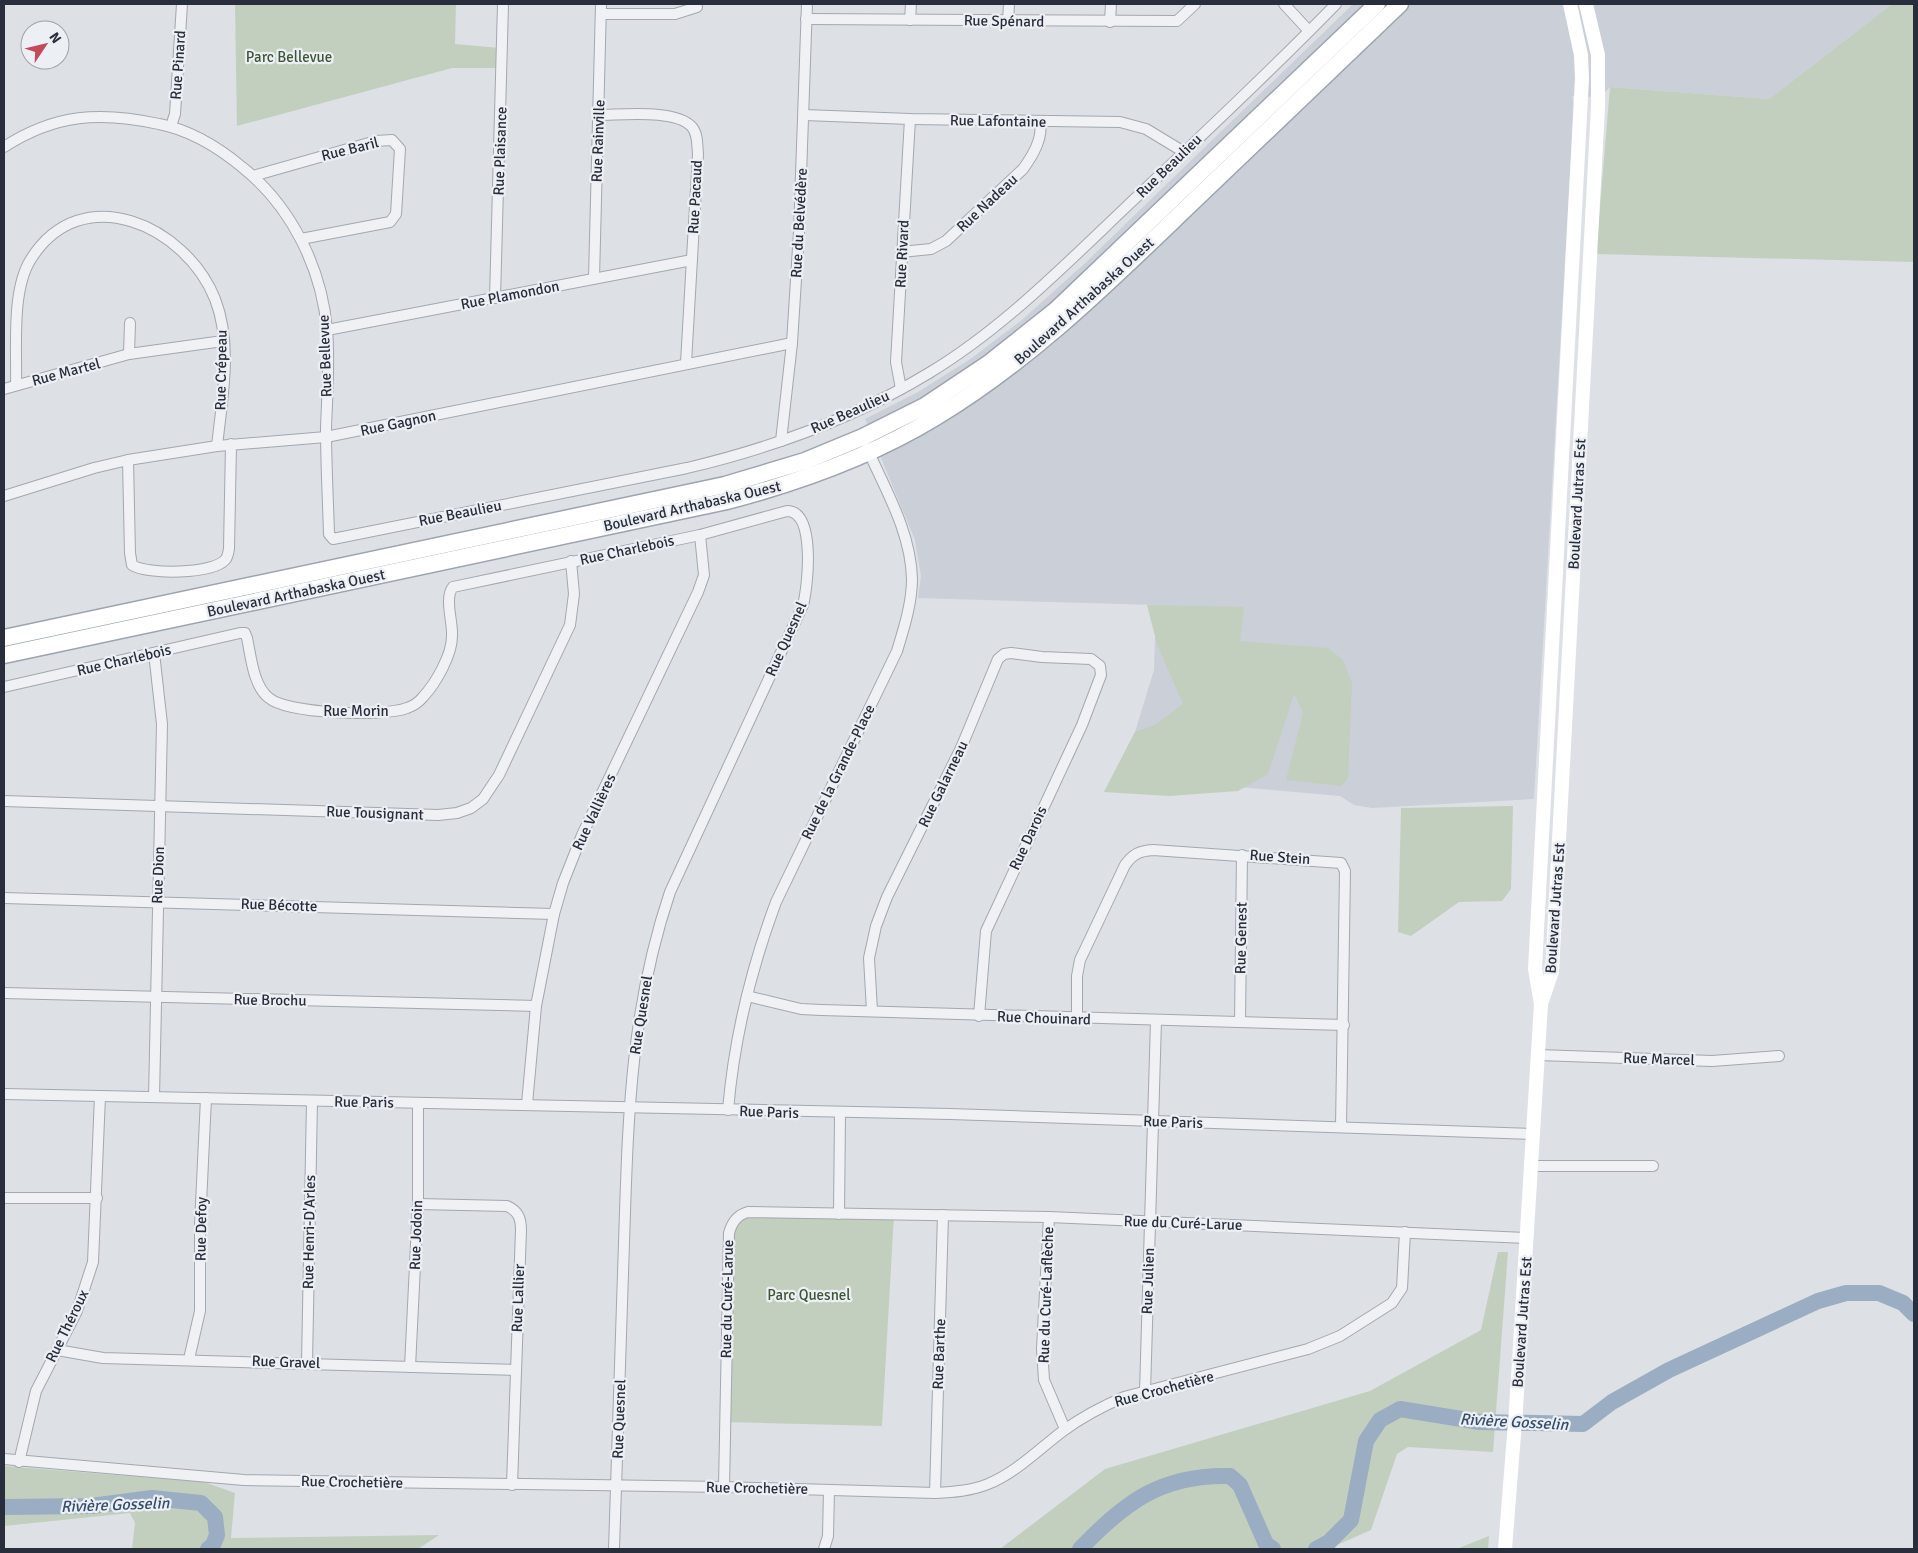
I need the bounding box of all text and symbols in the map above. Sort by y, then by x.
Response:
street label: Rue Spénard [964,11,1044,31]
north arrow [20,20,70,70]
text: N [45,29,65,47]
street label: Rue Pinard [167,30,189,100]
park label: Parc Bellevue [246,48,332,66]
street label: Rue Rainville [588,99,608,183]
street label: Rue Plaisance [489,106,511,196]
street label: Rue Lafontaine [950,111,1046,131]
street label: Rue Beaulieu [1132,130,1206,202]
street label: Rue Baril [319,133,381,165]
street label: Rue Pacaud [684,159,706,235]
street label: Rue du Belvédère [787,167,811,279]
street label: Rue Nadeau [953,170,1021,236]
street label: Rue Rivard [891,219,913,289]
street label: Boulevard Arthabaska Ouest [1011,234,1157,368]
street label: Rue Plamondon [459,277,561,313]
street label: Rue Bellevue [315,314,335,398]
street label: Rue Crépeau [211,329,231,411]
street label: Rue Martel [30,354,102,390]
street label: Rue Beaulieu [808,387,892,437]
street label: Rue Gagnon [359,406,437,440]
street label: Boulevard Jutras Est [1565,438,1589,570]
street label: Boulevard Arthabaska Ouest [602,477,782,535]
street label: Rue Beaulieu [417,496,503,530]
street label: Rue Charlebois [578,531,676,569]
street label: Boulevard Arthabaska Ouest [205,565,387,621]
street label: Rue Quesnel [762,599,810,679]
street label: Rue Charlebois [75,640,173,680]
street label: Rue de la Grande-Place [797,701,879,843]
street label: Rue Morin [323,702,389,720]
street label: Rue Galarneau [914,738,972,830]
street label: Rue Vallières [568,770,620,853]
street label: Rue Tousignant [326,802,424,824]
street label: Rue Darois [1005,803,1051,873]
street label: Boulevard Jutras Est [1541,842,1569,974]
street label: Rue Dion [148,846,168,904]
street label: Rue Stein [1249,846,1311,868]
street label: Rue Bécotte [240,895,318,915]
street label: Rue Genest [1231,902,1251,974]
street label: Rue Quesnel [626,974,656,1056]
street label: Rue Brochu [233,990,307,1010]
street label: Rue Chouinard [997,1007,1091,1029]
street label: Rue Marcel [1623,1049,1695,1069]
street label: Rue Paris [334,1092,395,1112]
street label: Rue Paris [739,1102,800,1122]
street label: Rue Paris [1143,1112,1204,1132]
street label: Rue Henri-D'Arles [299,1174,319,1289]
street label: Rue Defoy [191,1197,211,1261]
street label: Rue Jodoin [406,1200,426,1270]
street label: Rue du Curé-Larue [1123,1212,1243,1234]
street label: Rue du Curé-Laflèche [1035,1226,1057,1364]
street label: Rue du Curé-Larue [717,1239,737,1359]
street label: Rue Julien [1138,1247,1158,1315]
street label: Boulevard Jutras Est [1508,1256,1536,1388]
street label: Rue Lallier [508,1263,528,1333]
park label: Parc Quesnel [767,1286,851,1304]
street label: Rue Théroux [42,1287,92,1365]
street label: Rue Barthe [929,1318,949,1390]
street label: Rue Gravel [251,1352,321,1372]
street label: Rue Crochetière [1112,1367,1216,1411]
street label: Rue Quesnel [609,1379,629,1459]
water label: Rivière Gosselin [1459,1409,1570,1435]
street label: Rue Crochetière [301,1472,403,1492]
street label: Rue Crochetière [706,1478,808,1498]
water label: Rivière Gosselin [60,1493,171,1517]

